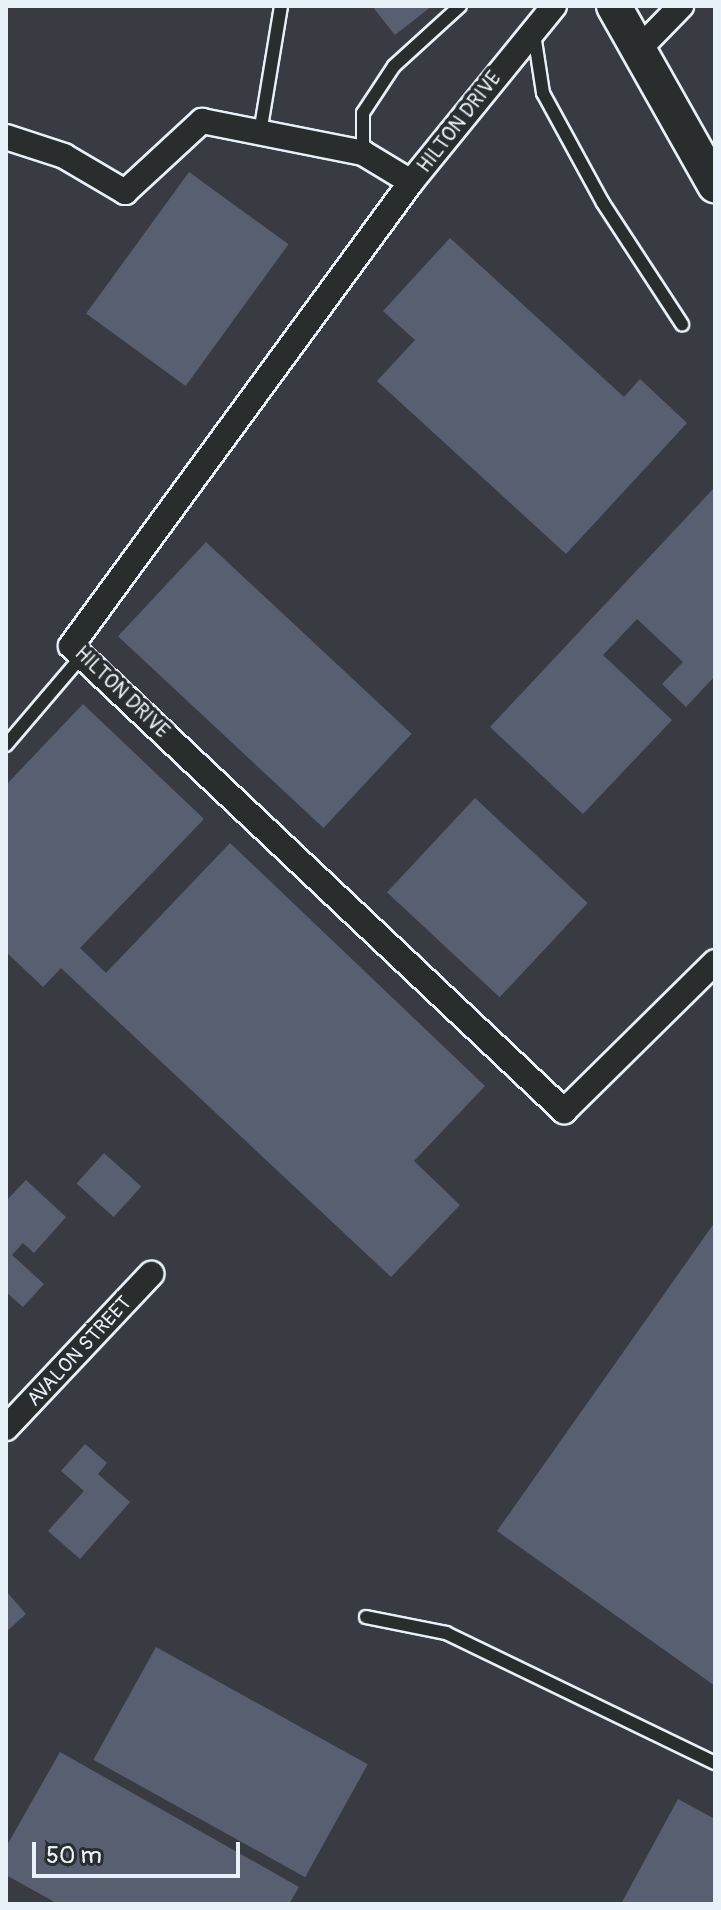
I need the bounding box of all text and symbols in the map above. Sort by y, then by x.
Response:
street label: HILTON DRIVE [412,67,506,177]
street label: HILTON DRIVE [70,641,174,743]
street label: AVALON STREET [22,1291,136,1411]
scale bar [36,1826,244,1876]
text: 50 m [46,1841,102,1870]

